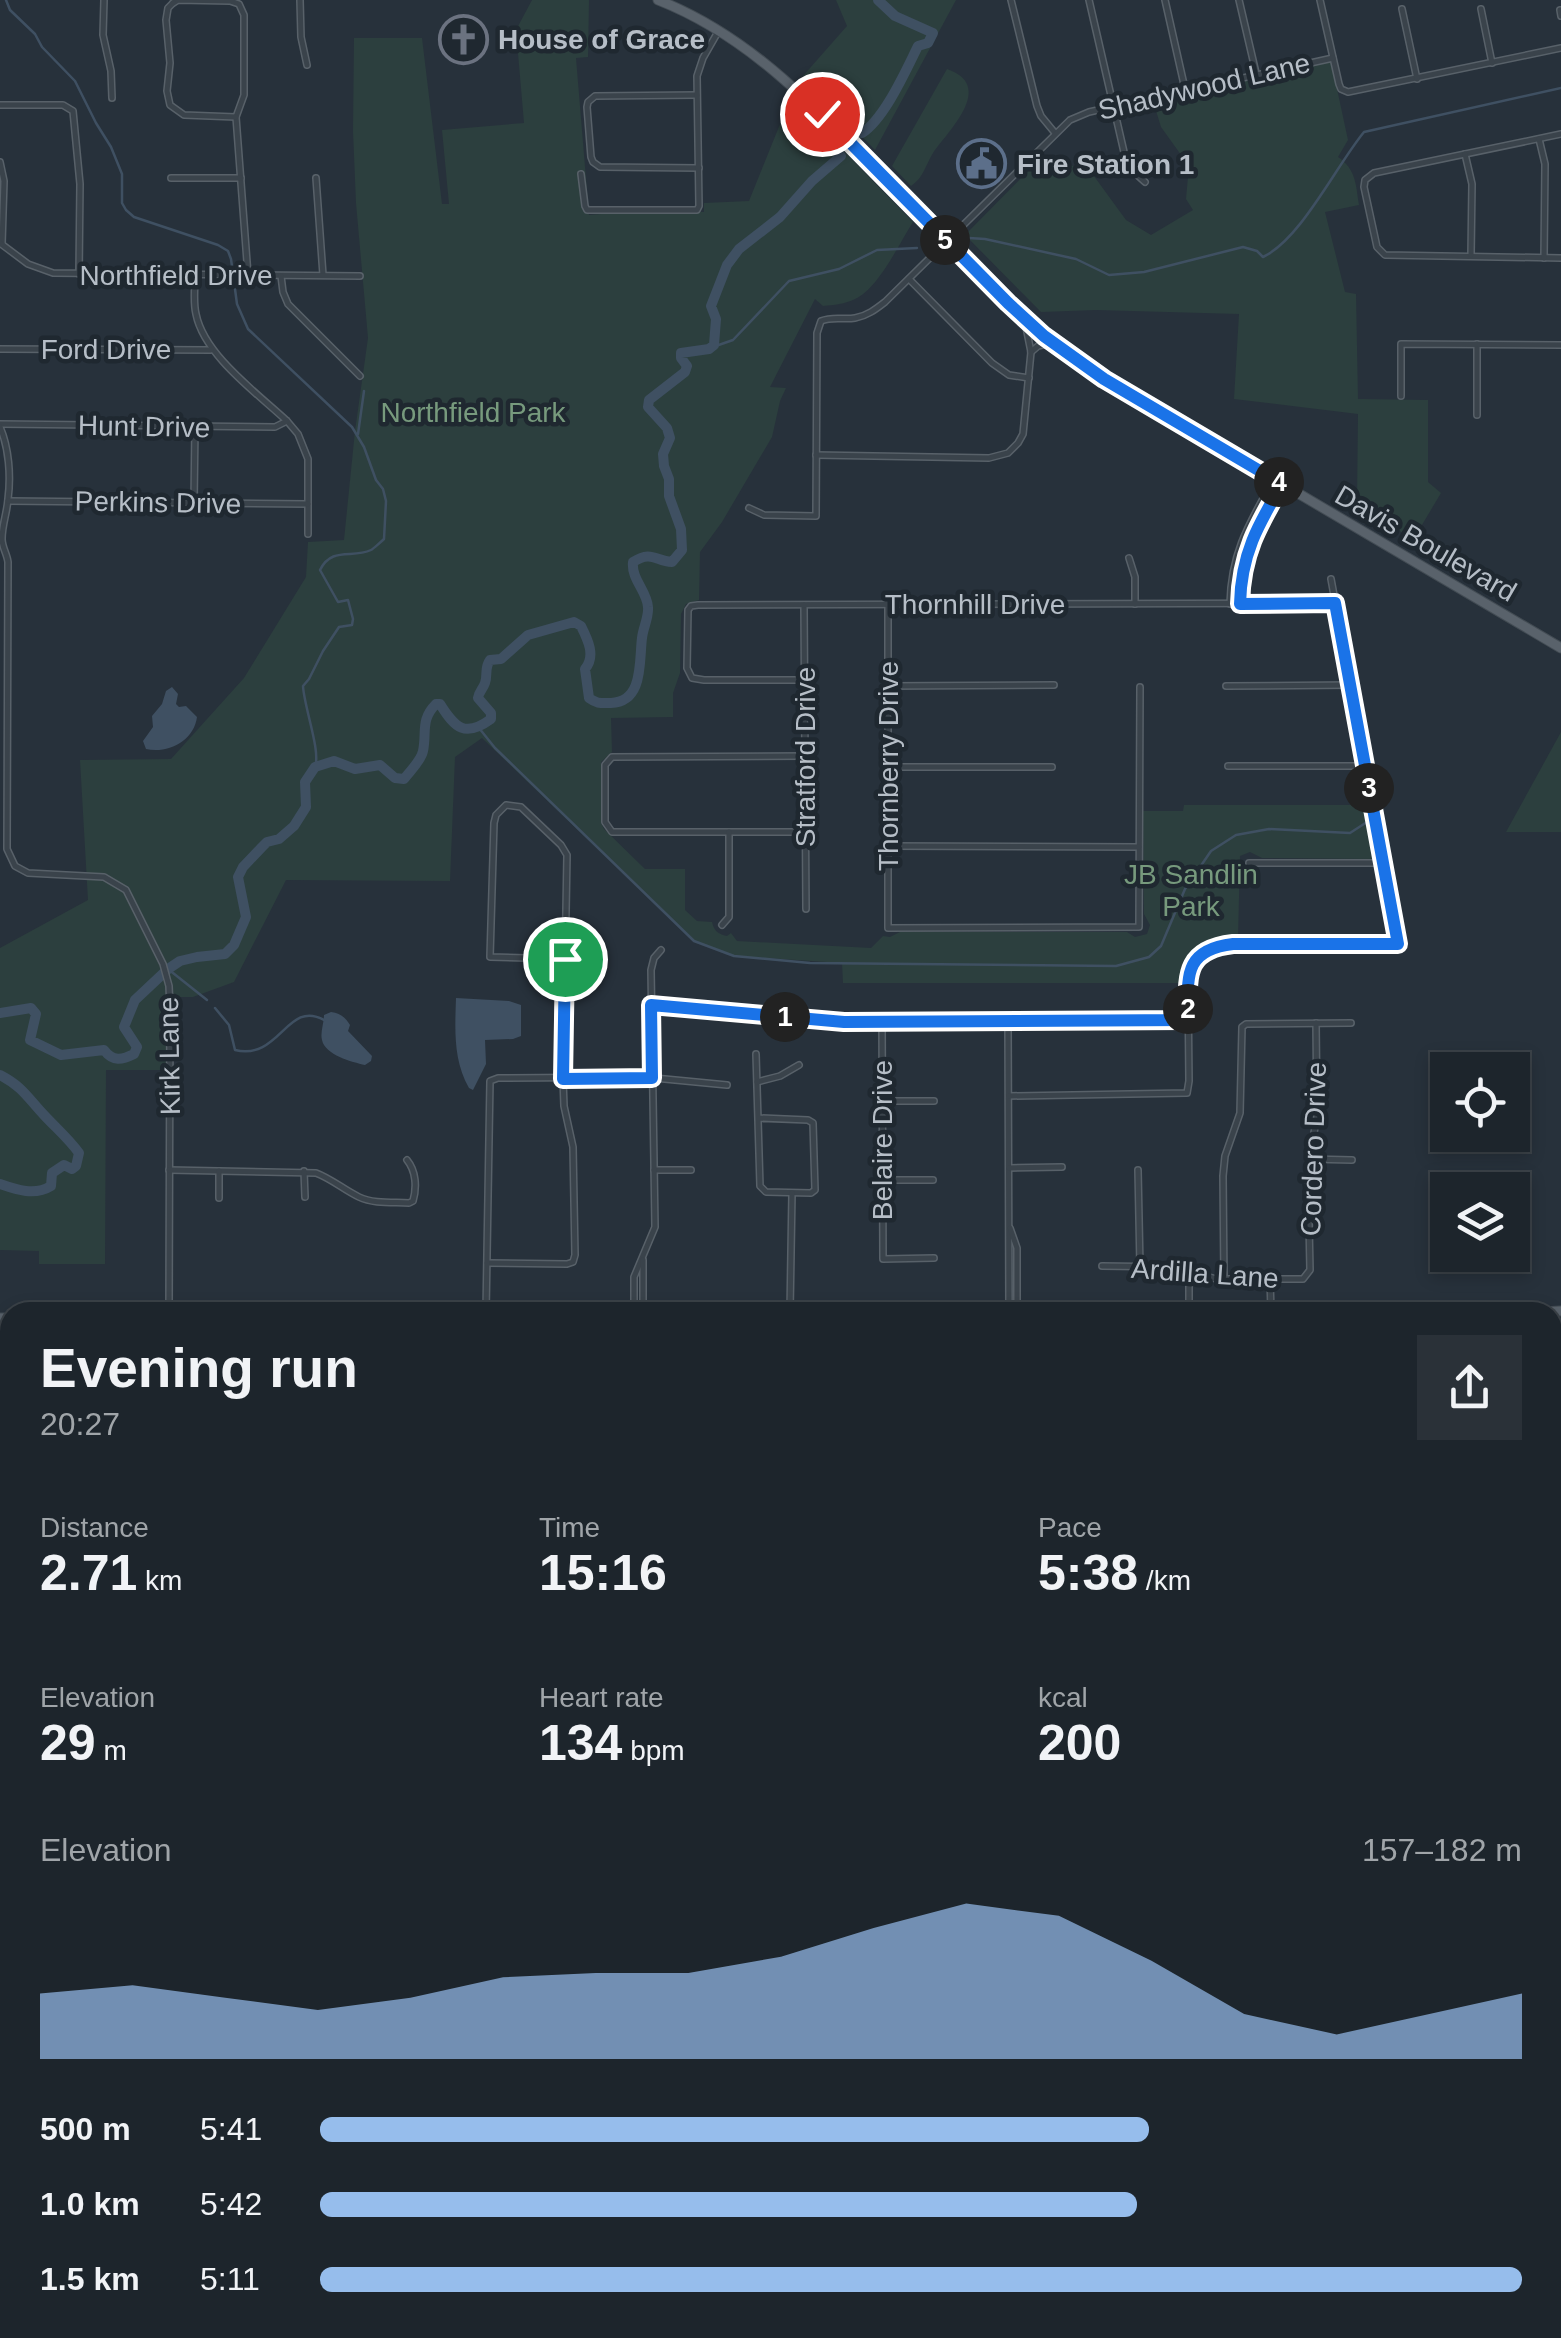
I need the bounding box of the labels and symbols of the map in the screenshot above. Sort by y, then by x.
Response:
church icon: House of Grace [437,13,489,65]
place label: House of Grace [498,24,705,55]
street label: Shadywood Lane [1095,47,1313,126]
pin [780,72,865,157]
public building icon: Fire Station 1 [956,138,1008,190]
place label: Fire Station 1 [1017,149,1194,180]
pin: 5 [920,215,970,265]
street label: Northfield Drive [80,260,272,291]
street label: Ford Drive [41,334,171,365]
park label: Northfield Park [380,397,567,428]
street label: Hunt Drive [78,410,210,443]
pin: 4 [1254,457,1304,507]
street label: Davis Boulevard [1330,479,1522,608]
street label: Perkins Drive [74,486,241,519]
street label: Thornhill Drive [885,589,1065,620]
street label: Thornberry Drive [873,661,904,871]
street label: Stratford Drive [790,667,821,847]
pin: 3 [1344,763,1394,813]
park label: JB Sandlin Park [1124,859,1258,922]
pin [523,917,608,1002]
pin: 2 [1163,984,1213,1034]
pin: 1 [760,992,810,1042]
street label: Kirk Lane [153,997,186,1115]
street label: Belaire Drive [867,1060,898,1220]
street label: Cordero Drive [1295,1061,1332,1237]
street label: Ardilla Lane [1130,1253,1280,1294]

